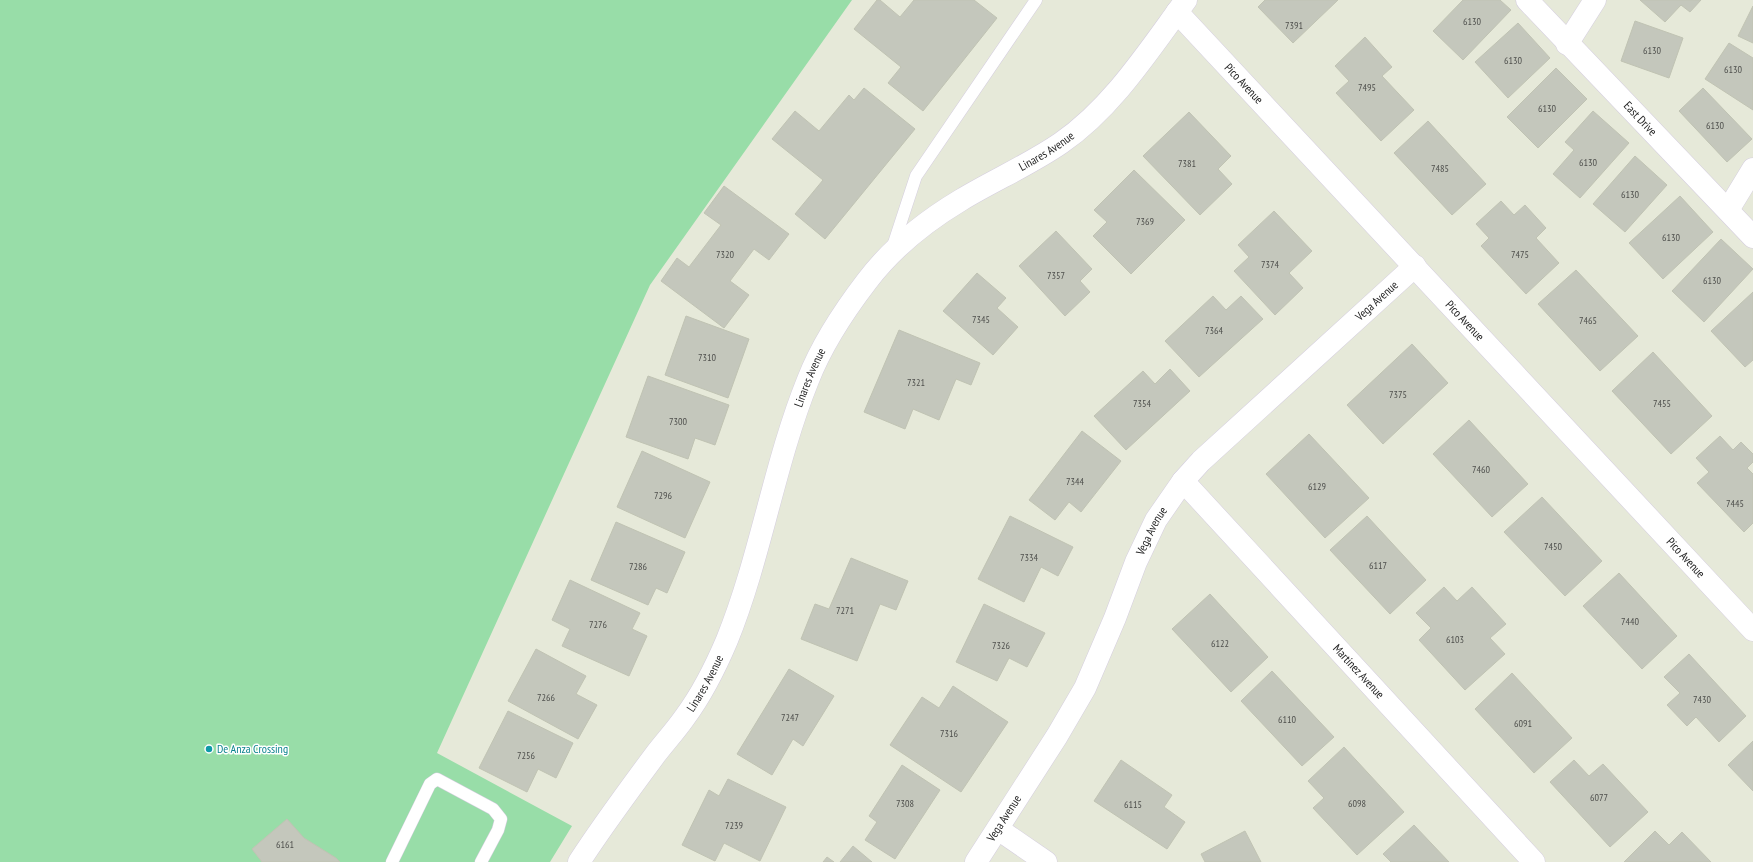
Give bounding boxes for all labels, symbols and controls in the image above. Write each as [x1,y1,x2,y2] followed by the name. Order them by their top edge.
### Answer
[1463,15,1482,28] house number: 6130
[1285,19,1303,32] house number: 7391
[1643,44,1662,57] house number: 6130
[1504,54,1523,67] house number: 6130
[1222,60,1267,107] street label: Pico Avenue
[1724,63,1743,76] house number: 6130
[1358,81,1376,94] house number: 7495
[1621,98,1660,139] street label: East Drive
[1538,102,1557,115] house number: 6130
[1706,119,1725,132] house number: 6130
[1016,128,1077,174] street label: Linares Avenue
[1579,156,1598,169] house number: 6130
[1178,157,1196,170] house number: 7381
[1431,162,1449,175] house number: 7485
[1621,188,1640,201] house number: 6130
[1136,215,1154,228] house number: 7369
[1662,231,1681,244] house number: 6130
[716,248,735,261] house number: 7320
[1511,248,1529,261] house number: 7475
[1261,258,1280,271] house number: 7374
[1047,269,1065,282] house number: 7357
[1703,274,1722,287] house number: 6130
[1351,277,1401,324] street label: Vega Avenue
[1443,297,1488,344] street label: Pico Avenue
[972,313,990,326] house number: 7345
[1579,314,1597,327] house number: 7465
[1205,324,1224,337] house number: 7364
[790,345,829,409] street label: Linares Avenue
[698,351,717,364] house number: 7310
[907,376,925,389] house number: 7321
[1389,388,1407,401] house number: 7375
[1133,397,1152,410] house number: 7354
[1653,397,1671,410] house number: 7455
[669,415,688,428] house number: 7300
[1472,463,1491,476] house number: 7460
[1066,475,1085,488] house number: 7344
[1308,480,1326,493] house number: 6129
[654,489,673,502] house number: 7296
[1726,497,1744,510] house number: 7445
[1132,504,1170,558] street label: Vega Avenue
[1663,534,1709,581] street label: Pico Avenue
[1544,540,1563,553] house number: 7450
[1020,551,1039,564] house number: 7334
[1369,559,1387,572] house number: 6117
[629,560,648,573] house number: 7286
[836,604,854,617] house number: 7271
[1621,615,1640,628] house number: 7440
[589,618,608,631] house number: 7276
[1446,633,1464,646] house number: 6103
[1211,637,1229,650] house number: 6122
[992,639,1011,652] house number: 7326
[1330,641,1388,702] street label: Martinez Avenue
[683,652,726,714] street label: Linares Avenue
[537,691,556,704] house number: 7266
[1693,693,1712,706] house number: 7430
[781,711,799,724] house number: 7247
[1278,713,1297,726] house number: 6110
[1514,717,1532,730] house number: 6091
[940,727,959,740] house number: 7316
[217,741,288,756] place label: De Anza Crossing
[204,744,214,754] marker: De Anza Crossing
[517,749,536,762] house number: 7256
[1590,791,1608,804] house number: 6077
[983,792,1024,845] street label: Vega Avenue
[896,797,914,810] house number: 7308
[1348,797,1366,810] house number: 6098
[1124,798,1142,811] house number: 6115
[725,819,743,832] house number: 7239
[276,838,294,851] house number: 6161

